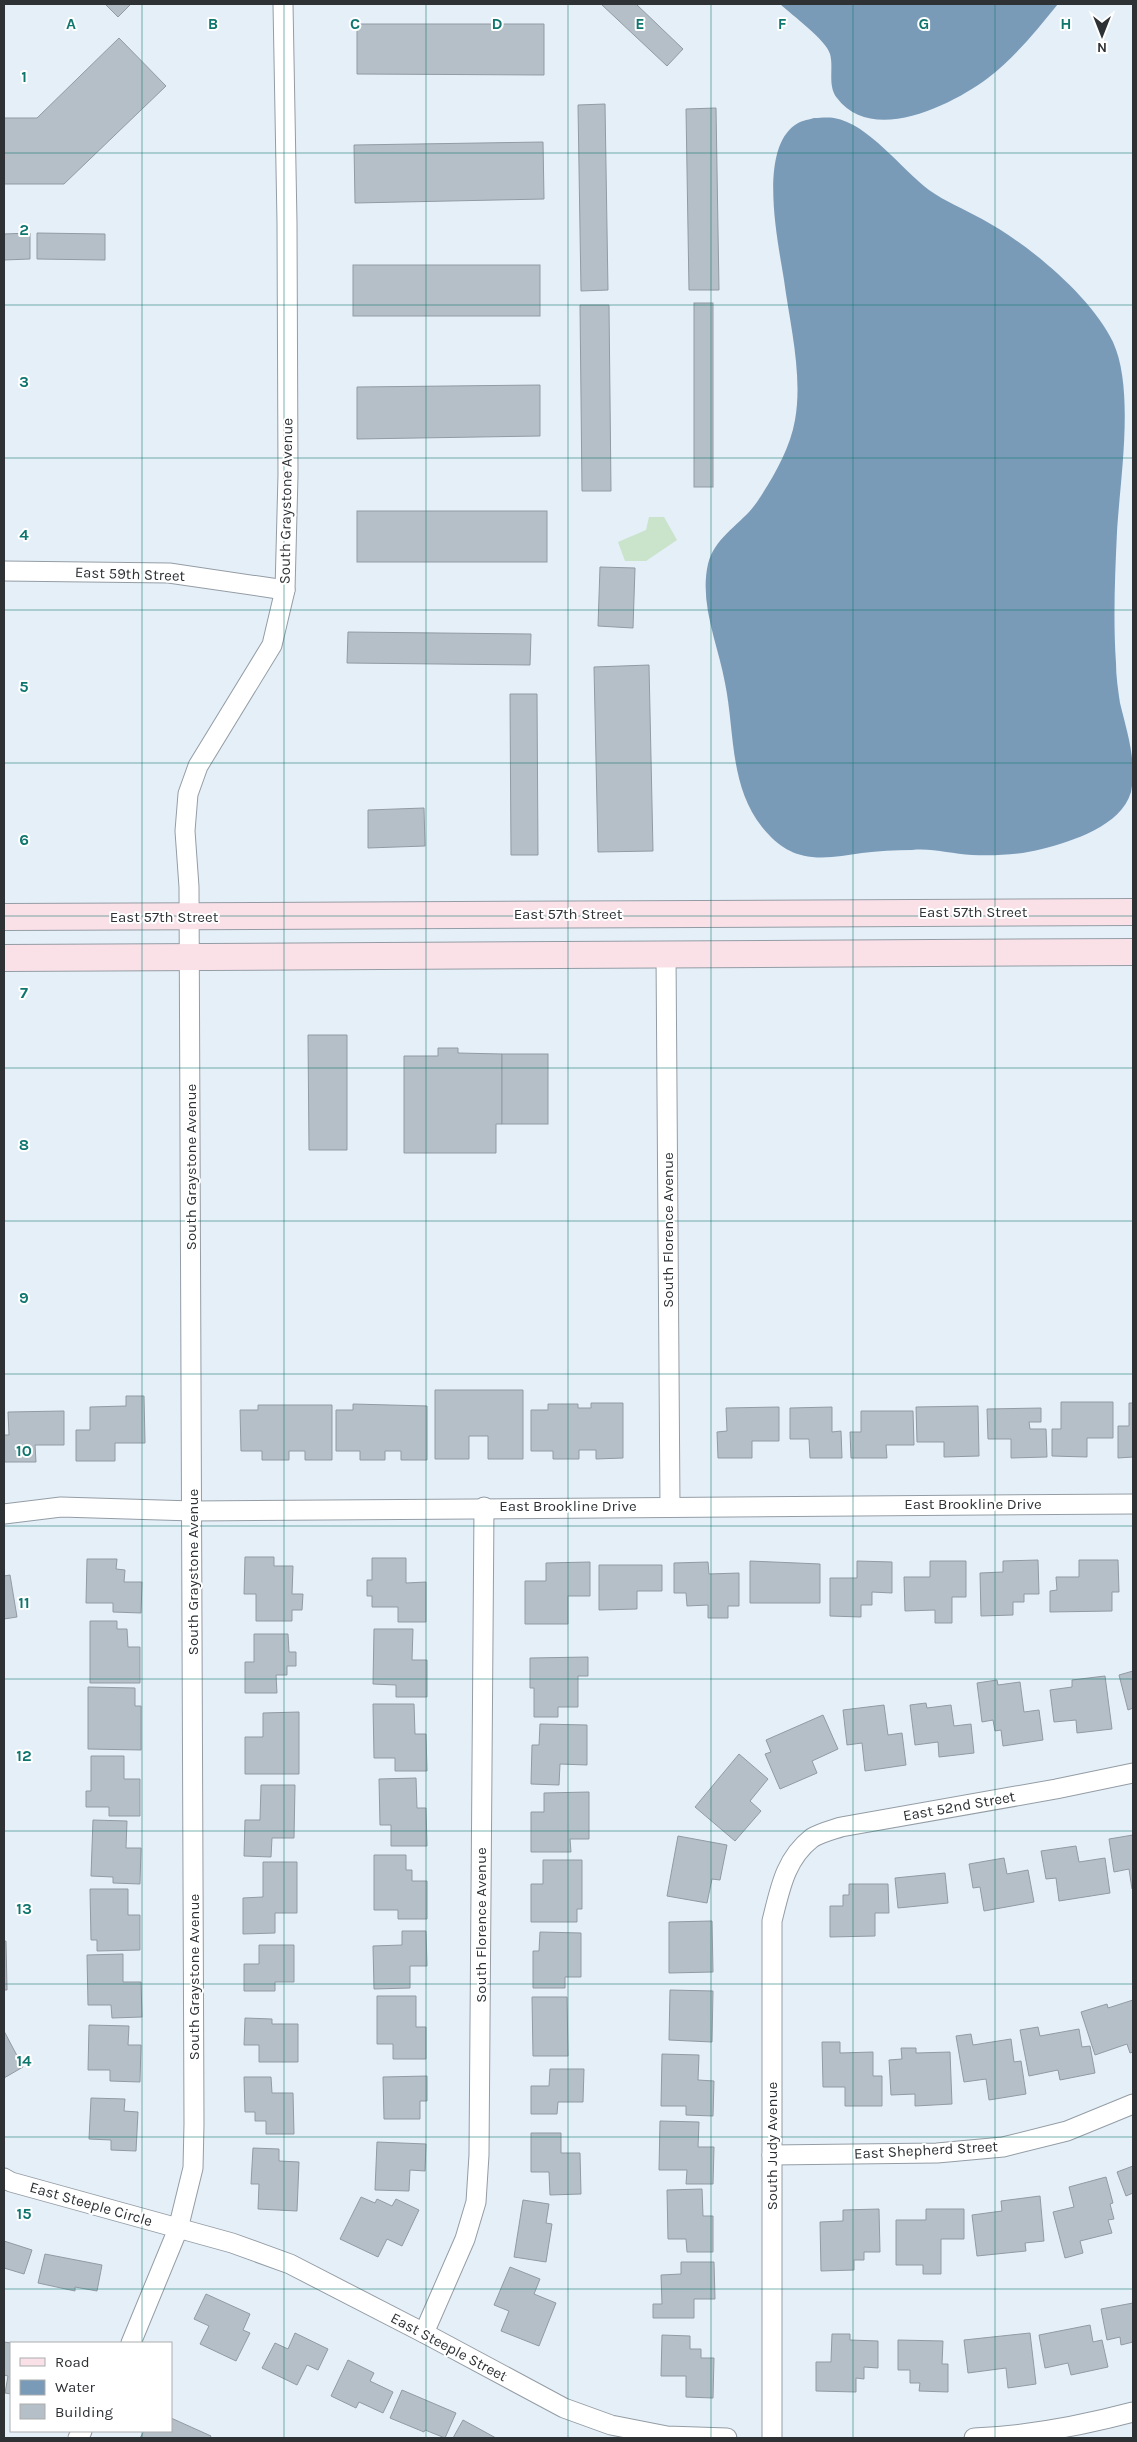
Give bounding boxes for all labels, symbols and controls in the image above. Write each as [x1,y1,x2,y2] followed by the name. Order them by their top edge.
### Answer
[1077,10,1127,60] north arrow
[66,14,76,33] text: A
[208,14,218,33] text: B
[350,14,360,33] text: C
[492,14,503,33] text: D
[635,14,645,33] text: E
[778,14,787,33] text: F
[919,14,929,33] text: G
[1060,14,1072,33] text: H
[1097,39,1107,56] text: N
[21,67,27,86] text: 1
[19,220,29,239] text: 2
[19,372,29,391] text: 3
[276,418,296,584] street label: South Graystone Avenue
[19,525,29,544] text: 4
[75,563,186,585] street label: East 59th Street
[19,677,29,696] text: 5
[19,830,29,849] text: 6
[919,903,1028,921] street label: East 57th Street
[514,905,623,923] street label: East 57th Street
[110,908,219,926] street label: East 57th Street
[20,983,28,1002] text: 7
[182,1084,200,1250] street label: South Graystone Avenue
[19,1135,29,1154] text: 8
[659,1152,677,1308] street label: South Florence Avenue
[19,1288,29,1307] text: 9
[16,1441,32,1460] text: 10
[184,1489,202,1655] street label: South Graystone Avenue
[904,1495,1042,1513] street label: East Brookline Drive
[499,1497,637,1515] street label: East Brookline Drive
[18,1593,30,1612] text: 11
[16,1746,32,1765] text: 12
[901,1787,1017,1825] street label: East 52nd Street
[472,1847,490,2003] street label: South Florence Avenue
[185,1894,203,2060] street label: South Graystone Avenue
[16,1899,32,1918] text: 13
[16,2051,32,2070] text: 14
[763,2082,781,2210] street label: South Judy Avenue
[854,2137,999,2163] street label: East Shepherd Street
[28,2178,154,2230] street label: East Steeple Circle
[16,2204,32,2223] text: 15
[388,2309,511,2385] street label: East Steeple Street
[10,2342,172,2432] legend
[55,2353,90,2371] text: Road
[55,2378,96,2396] text: Water
[55,2403,113,2421] text: Building

